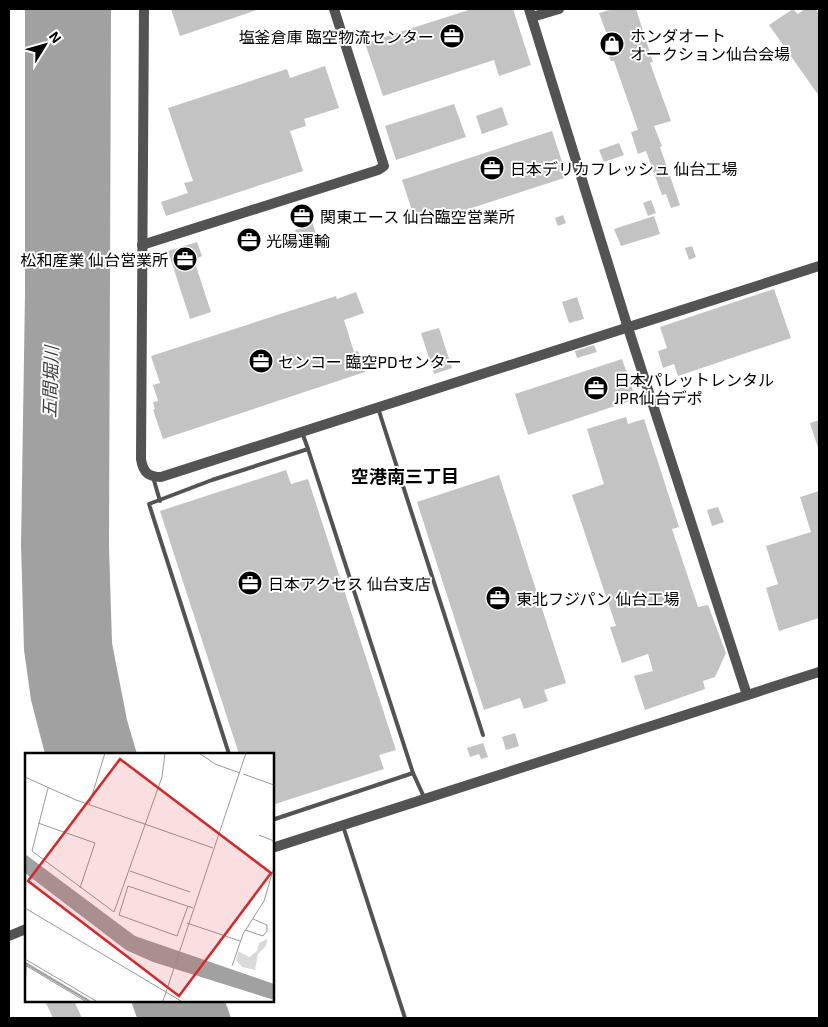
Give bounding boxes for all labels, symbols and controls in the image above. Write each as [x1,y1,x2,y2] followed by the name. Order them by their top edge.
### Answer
[20,20,70,70] north arrow
[439,23,465,49] office icon: 塩釜倉庫 臨空物流センター
[630,26,790,63] place label: ホンダオート オークション仙台会場
[238,27,434,46] place label: 塩釜倉庫 臨空物流センター
[46,28,66,46] text: N
[599,31,625,57] shop icon: ホンダオート オークション仙台会場
[479,155,505,181] office icon: 日本デリカフレッシュ 仙台工場
[510,159,738,178] place label: 日本デリカフレッシュ 仙台工場
[289,203,315,229] office icon: 関東エース 仙台臨空営業所
[320,207,515,226] place label: 関東エース 仙台臨空営業所
[236,227,262,253] office icon: 光陽運輸
[266,231,330,250] place label: 光陽運輸
[172,246,198,272] office icon: 松和産業 仙台営業所
[20,250,168,269] place label: 松和産業 仙台営業所
[38,344,62,418] water label: 五間堀川
[248,348,274,374] office icon: センコー 臨空PDセンター
[278,352,462,371] place label: センコー 臨空PDセンター
[614,370,774,407] place label: 日本パレットレンタル JPR仙台デポ
[583,375,609,401] office icon: 日本パレットレンタル JPR仙台デポ
[351,465,459,487] district label: 空港南三丁目
[237,570,263,596] office icon: 日本アクセス 仙台支店
[268,574,431,593] place label: 日本アクセス 仙台支店
[485,585,511,611] office icon: 東北フジパン 仙台工場
[516,589,679,608] place label: 東北フジパン 仙台工場
[25,753,274,1002] inset map

